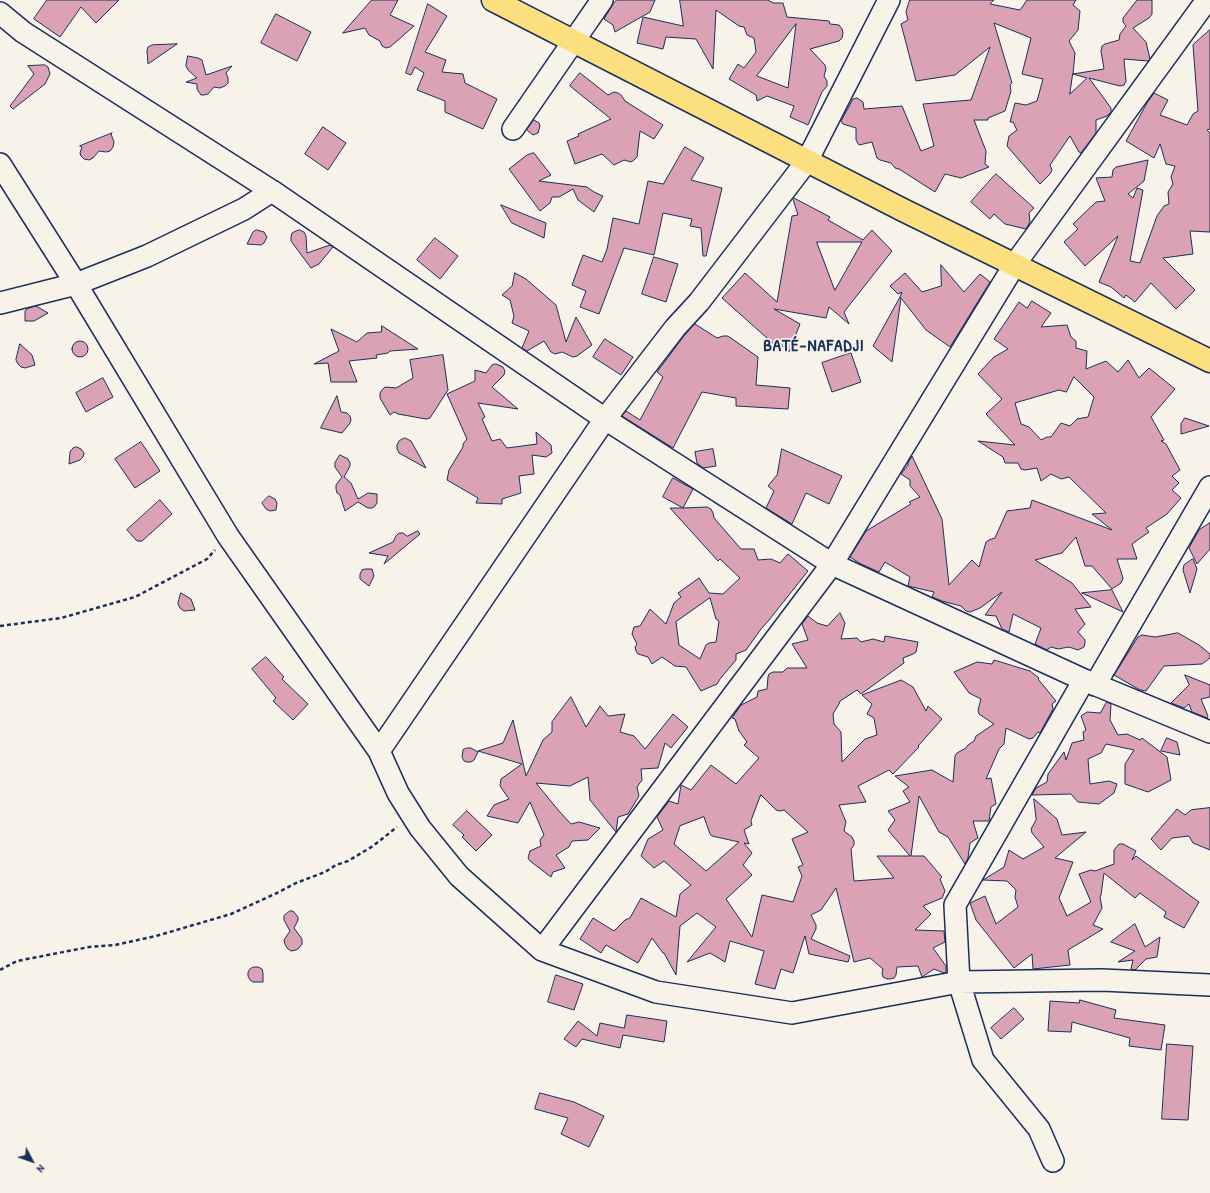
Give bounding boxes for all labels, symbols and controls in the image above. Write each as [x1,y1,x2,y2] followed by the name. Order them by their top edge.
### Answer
[763,336,865,356] district label: BATÉ-NAFADJI
[12,1141,52,1181] north arrow
[34,1162,48,1176] text: N

